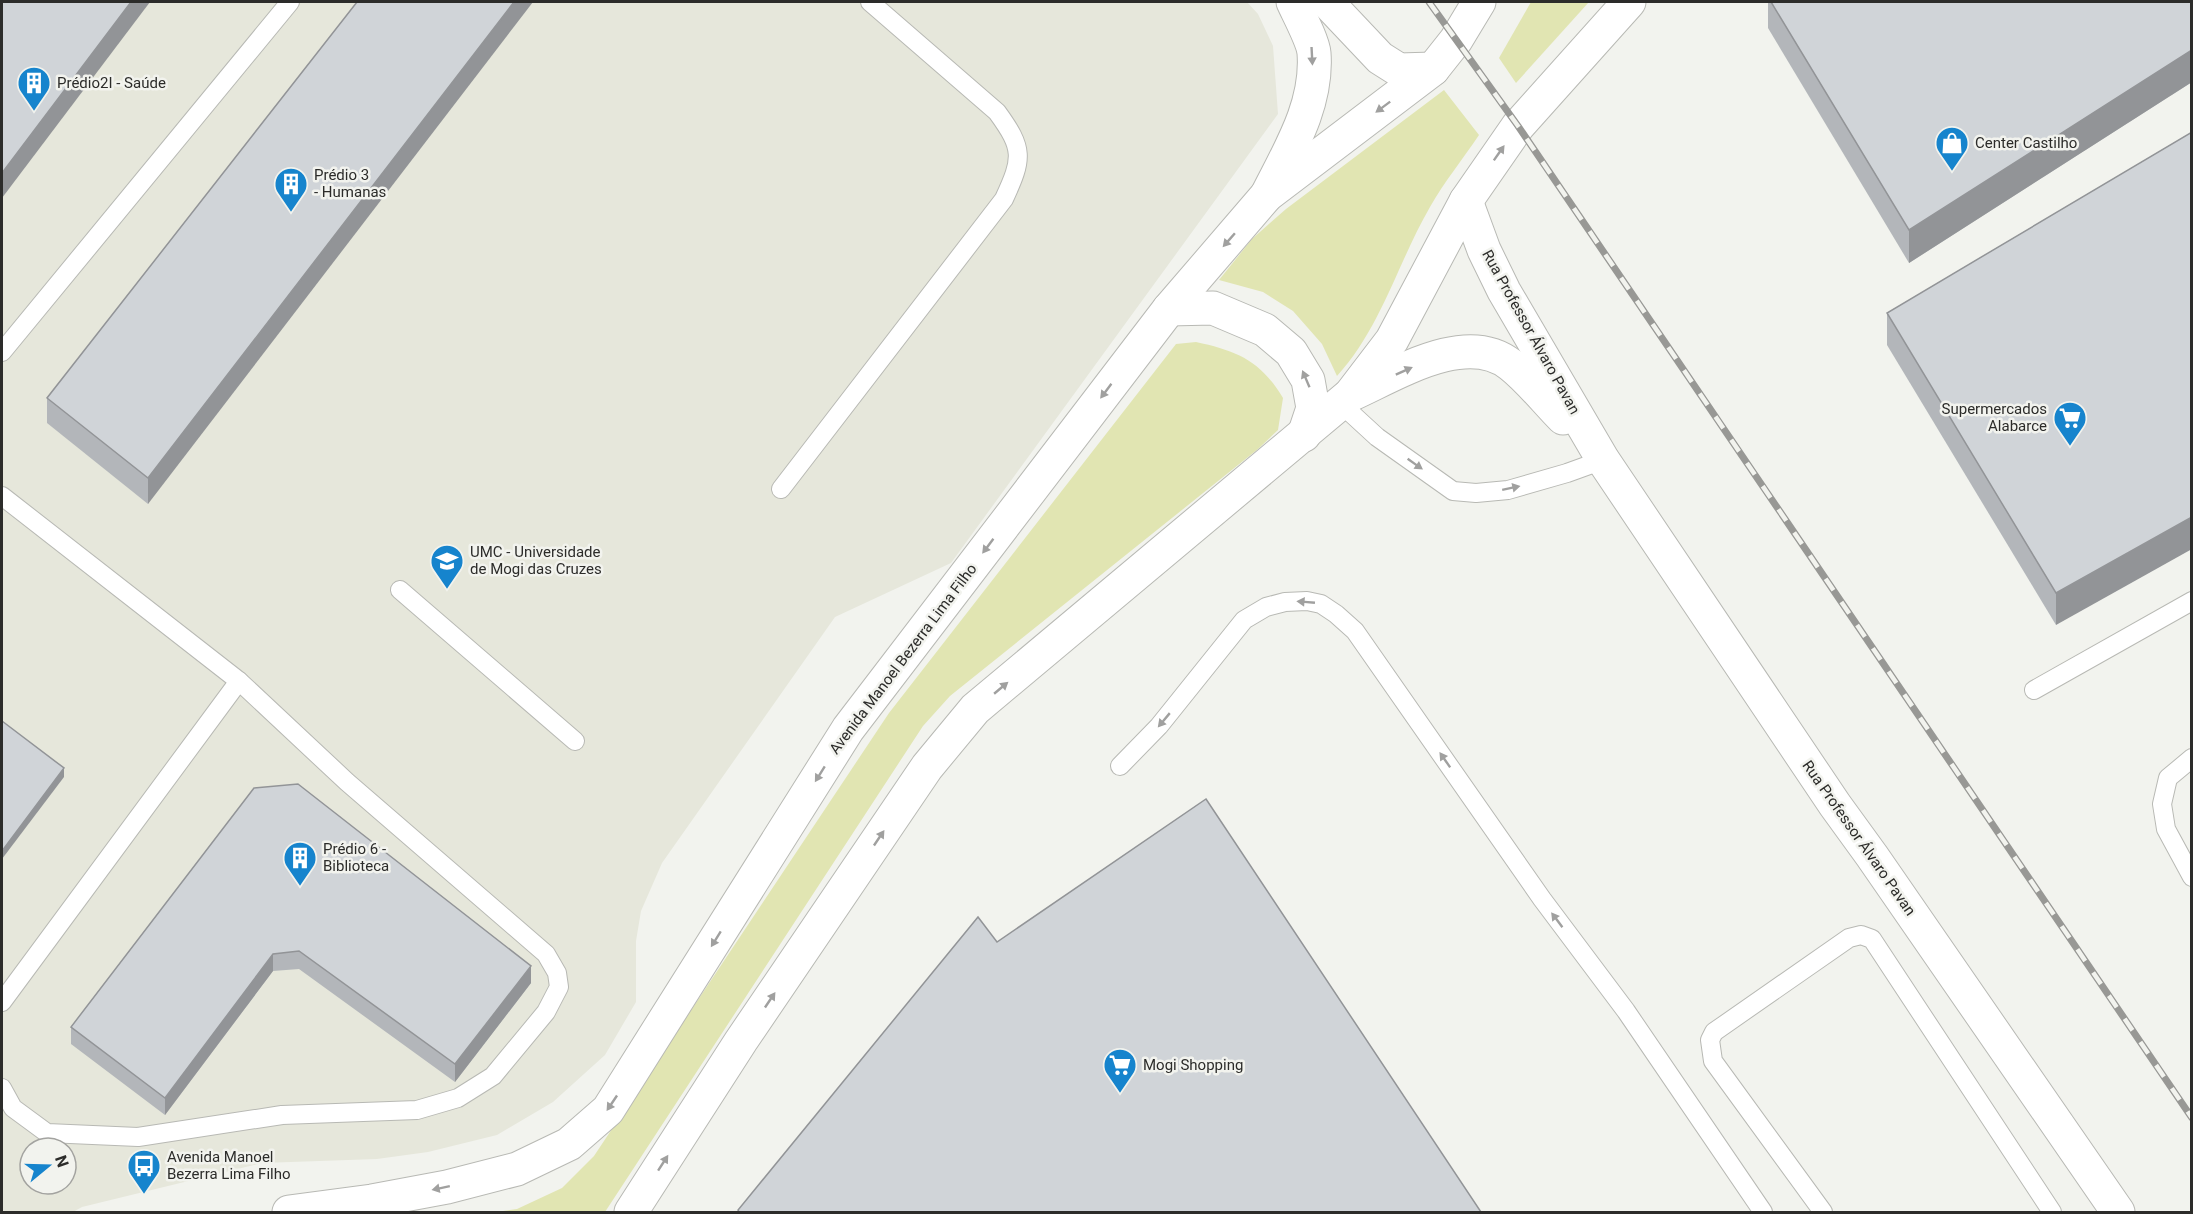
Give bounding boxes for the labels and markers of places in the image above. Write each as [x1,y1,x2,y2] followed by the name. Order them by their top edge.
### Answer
[16,65,52,112] building icon: Prédio2I - Saúde
[57,74,166,92] place label: Prédio2I - Saúde
[1934,125,1970,172] shop icon: Center Castilho
[1975,134,2077,152] place label: Center Castilho
[273,166,309,213] building icon: Prédio 3 - Humanas
[314,166,386,201] place label: Prédio 3 - Humanas
[1942,400,2047,435] place label: Supermercados Alabarce
[2052,400,2088,447] supermarket icon: Supermercados Alabarce
[429,543,465,590] school or university icon: UMC - Universidade de Mogi das Cruzes
[470,543,602,578] place label: UMC - Universidade de Mogi das Cruzes
[282,840,318,887] building icon: Prédio 6 - Biblioteca
[323,840,389,875] place label: Prédio 6 - Biblioteca
[1102,1047,1138,1094] supermarket icon: Mogi Shopping
[1143,1056,1243,1074] place label: Mogi Shopping
[126,1148,162,1195] bus stop icon: Avenida Manoel Bezerra Lima Filho
[167,1148,291,1183] place label: Avenida Manoel Bezerra Lima Filho

